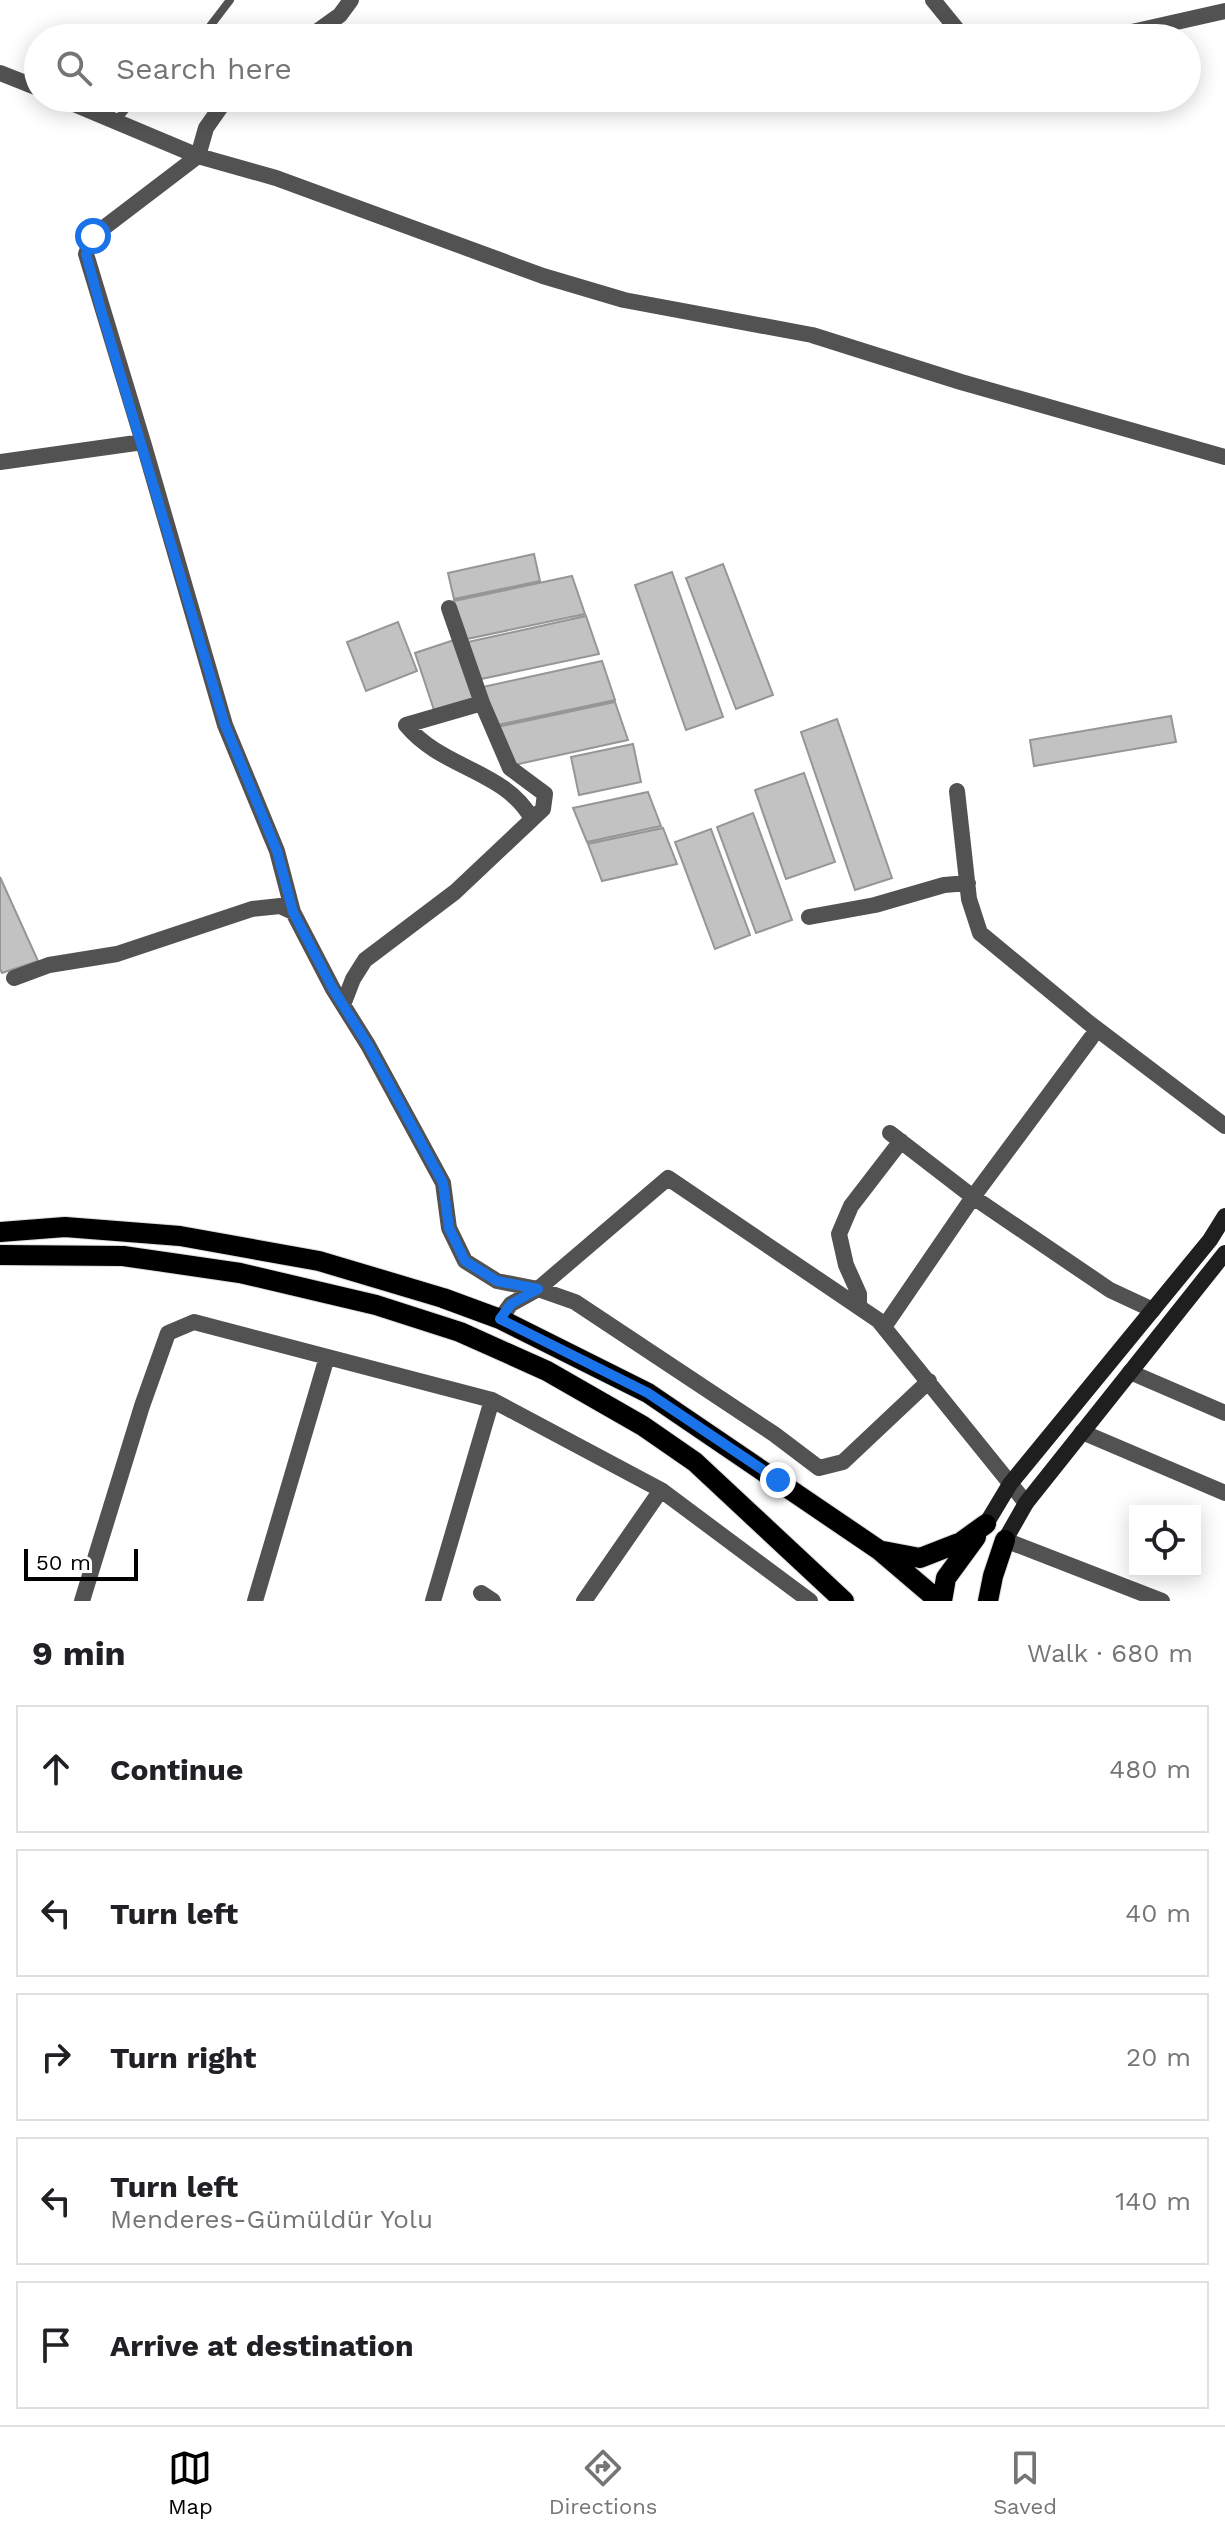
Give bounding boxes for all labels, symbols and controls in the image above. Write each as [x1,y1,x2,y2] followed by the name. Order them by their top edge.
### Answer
[24,24,1201,112] search box
[52,46,96,90] icon: search
[116,51,292,86] text: Search here
[75,218,111,254] route start
[760,1462,796,1498] route end
[1129,1505,1201,1577] map controls
[1129,1505,1201,1577] button: locate
[24,1545,138,1581] scale bar
[36,1550,91,1575] text: 50 m
[32,1633,126,1673] text: 9 min
[1027,1638,1193,1668] text: Walk · 680 m
[34,1747,78,1791] icon: ahead
[110,1752,243,1787] text: Continue
[1109,1754,1191,1784] text: 480 m
[34,1891,78,1935] icon: left
[110,1896,238,1931] text: Turn left
[1125,1898,1191,1928] text: 40 m
[34,2035,78,2079] icon: right
[110,2040,256,2075] text: Turn right
[1126,2042,1191,2072] text: 20 m
[110,2169,238,2204] text: Turn left
[34,2179,78,2223] icon: left
[1115,2186,1191,2216] text: 140 m
[110,2204,433,2234] text: Menderes-Gümüldür Yolu
[34,2323,78,2367] icon: arrive
[110,2328,414,2363] text: Arrive at destination
[168,2446,213,2519] tab: Map
[549,2446,657,2519] tab: Directions
[993,2446,1057,2519] tab: Saved

